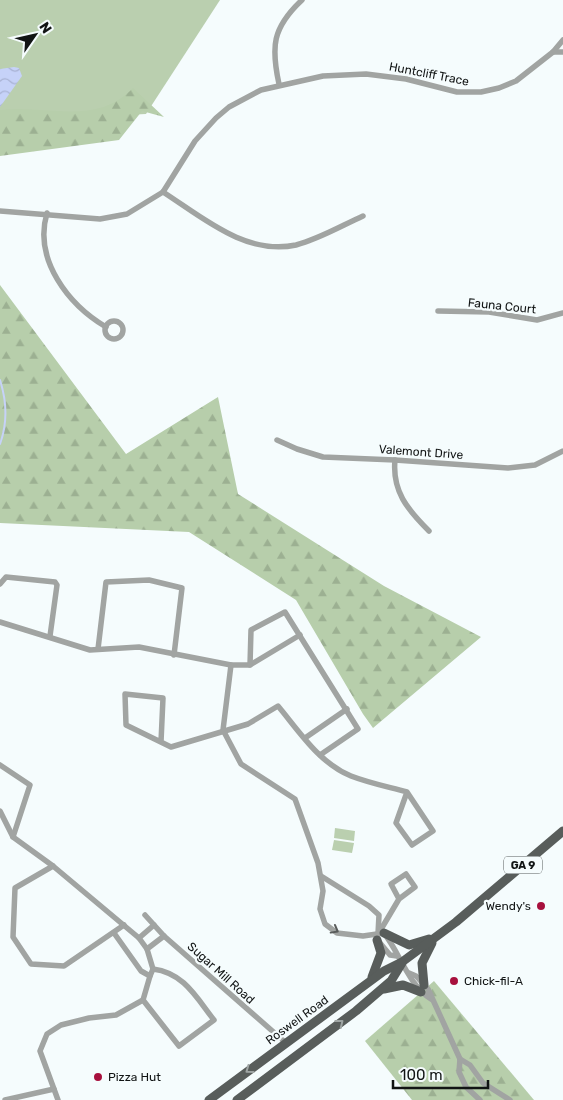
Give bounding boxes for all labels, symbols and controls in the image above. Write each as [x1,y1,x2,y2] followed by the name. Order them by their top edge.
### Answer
[10,10,60,60] north arrow
[35,19,55,37] text: N
[388,59,470,89] street label: Huntcliff Trace
[467,295,537,317] street label: Fauna Court
[378,442,464,462] street label: Valemont Drive
[504,856,542,874] road number: GA 9
[485,899,531,913] place label: Wendy's
[535,900,547,912] marker: Wendy's
[330,924,339,934] one-way arrow
[185,939,257,1007] street label: Sugar Mill Road
[464,974,523,988] place label: Chick-fil-A
[448,975,460,987] marker: Chick-fil-A
[263,993,331,1047] street label: Roswell Road
[334,1021,343,1029] one-way arrow
[393,1058,488,1090] scale bar
[245,1064,255,1073] one-way arrow
[400,1066,442,1084] text: 100 m
[108,1070,161,1084] place label: Pizza Hut
[92,1071,104,1083] marker: Pizza Hut

